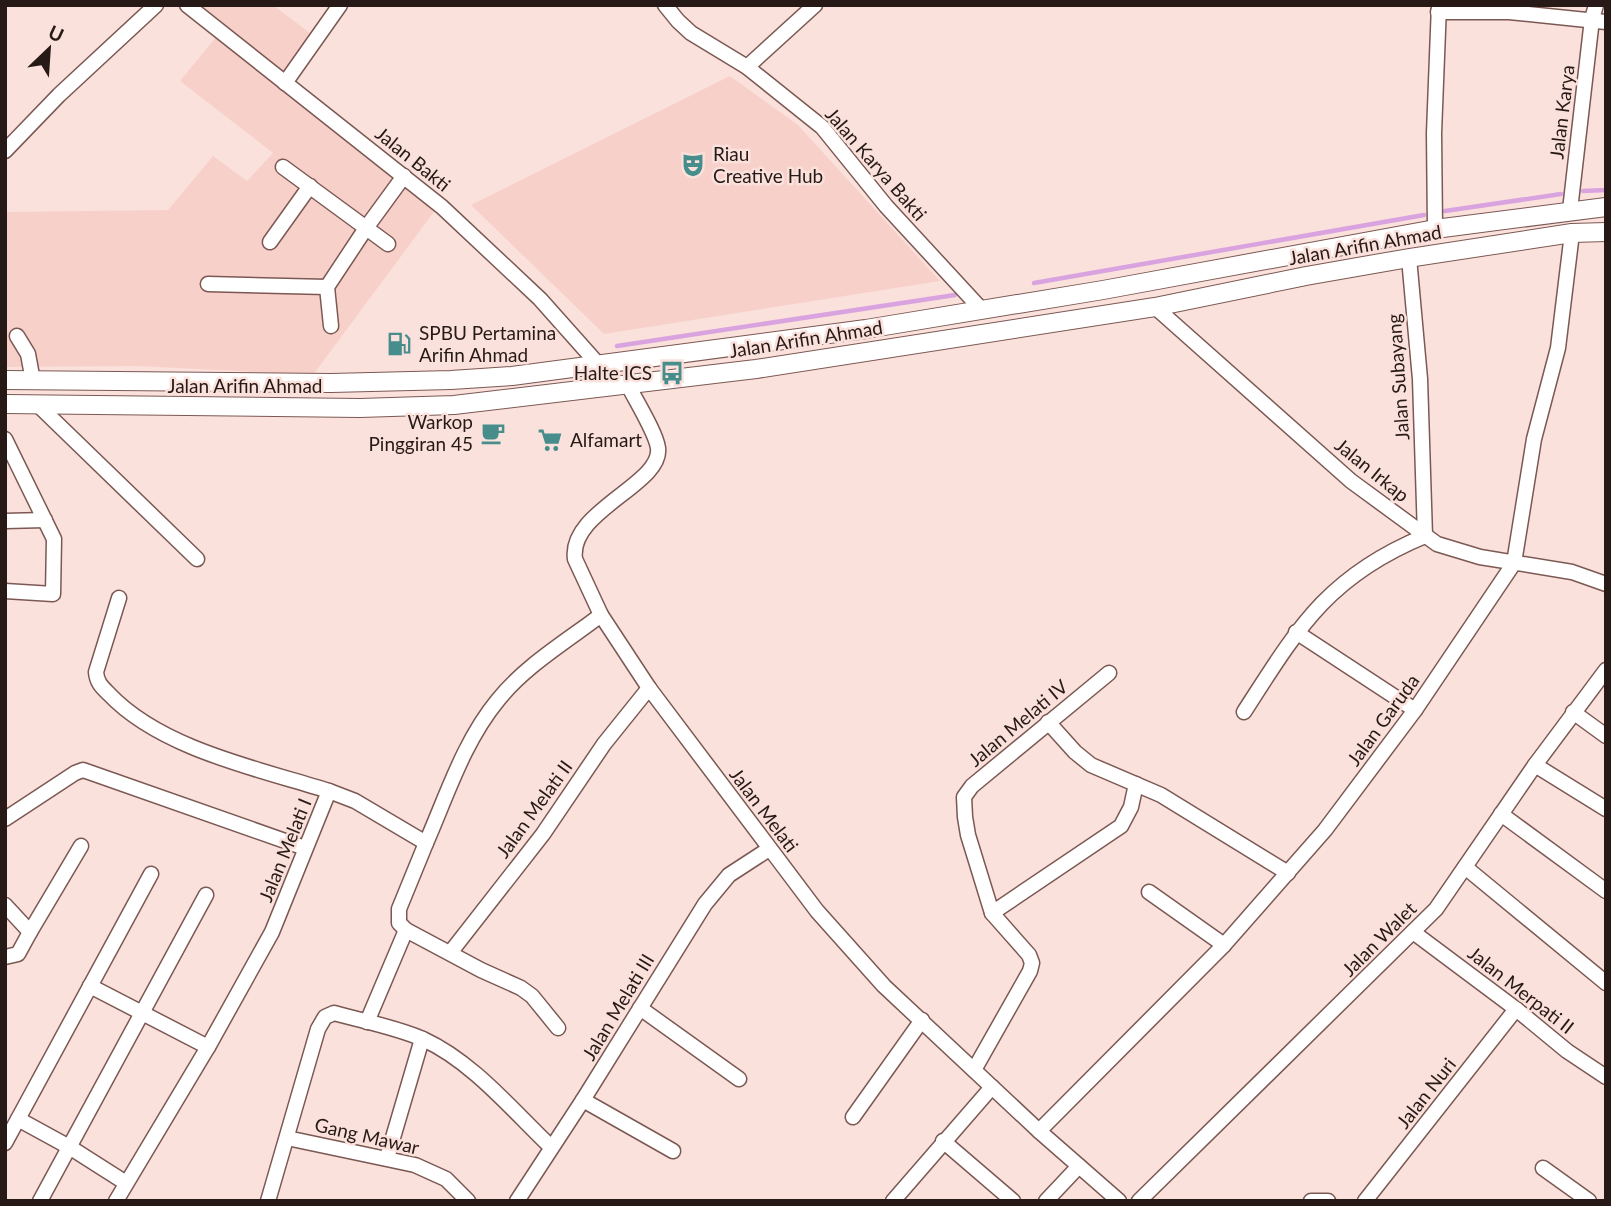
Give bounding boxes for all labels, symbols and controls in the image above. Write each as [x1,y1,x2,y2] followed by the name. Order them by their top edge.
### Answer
[14,14,84,84] north arrow
[45,20,68,47] text: U
[1544,64,1579,160] street label: Jalan Karya
[821,102,932,225] street label: Jalan Karya Bakti
[371,122,455,196] street label: Jalan Bakti
[713,142,823,187] place label: Riau Creative Hub
[679,151,707,179] theatre icon: Riau Creative Hub
[1287,220,1443,269] street label: Jalan Arifin Ahmad
[1382,313,1413,441] street label: Jalan Subayang
[728,315,884,362] street label: Jalan Arifin Ahmad
[419,321,556,366] place label: SPBU Pertamina Arifin Ahmad
[385,330,413,358] fuel station icon: SPBU Pertamina Arifin Ahmad
[658,359,686,387] bus stop icon: Halte ICS
[574,361,652,384] place label: Halte ICS
[168,374,323,397] street label: Jalan Arifin Ahmad
[368,410,473,455] place label: Warkop Pinggiran 45
[479,419,507,447] cafe icon: Warkop Pinggiran 45
[536,426,564,454] supermarket icon: Alfamart
[570,428,642,451] place label: Alfamart
[1331,433,1414,506] street label: Jalan Irkap
[1342,670,1423,770] street label: Jalan Garuda
[963,674,1072,771] street label: Jalan Melati IV
[491,755,577,862] street label: Jalan Melati II
[725,763,803,856] street label: Jalan Melati
[253,795,316,905] street label: Jalan Melati I
[1337,897,1421,981] street label: Jalan Walet
[1464,941,1579,1038] street label: Jalan Merpati II
[577,949,658,1064] street label: Jalan Melati III
[1391,1053,1460,1132] street label: Jalan Nuri
[313,1112,422,1159] street label: Gang Mawar

